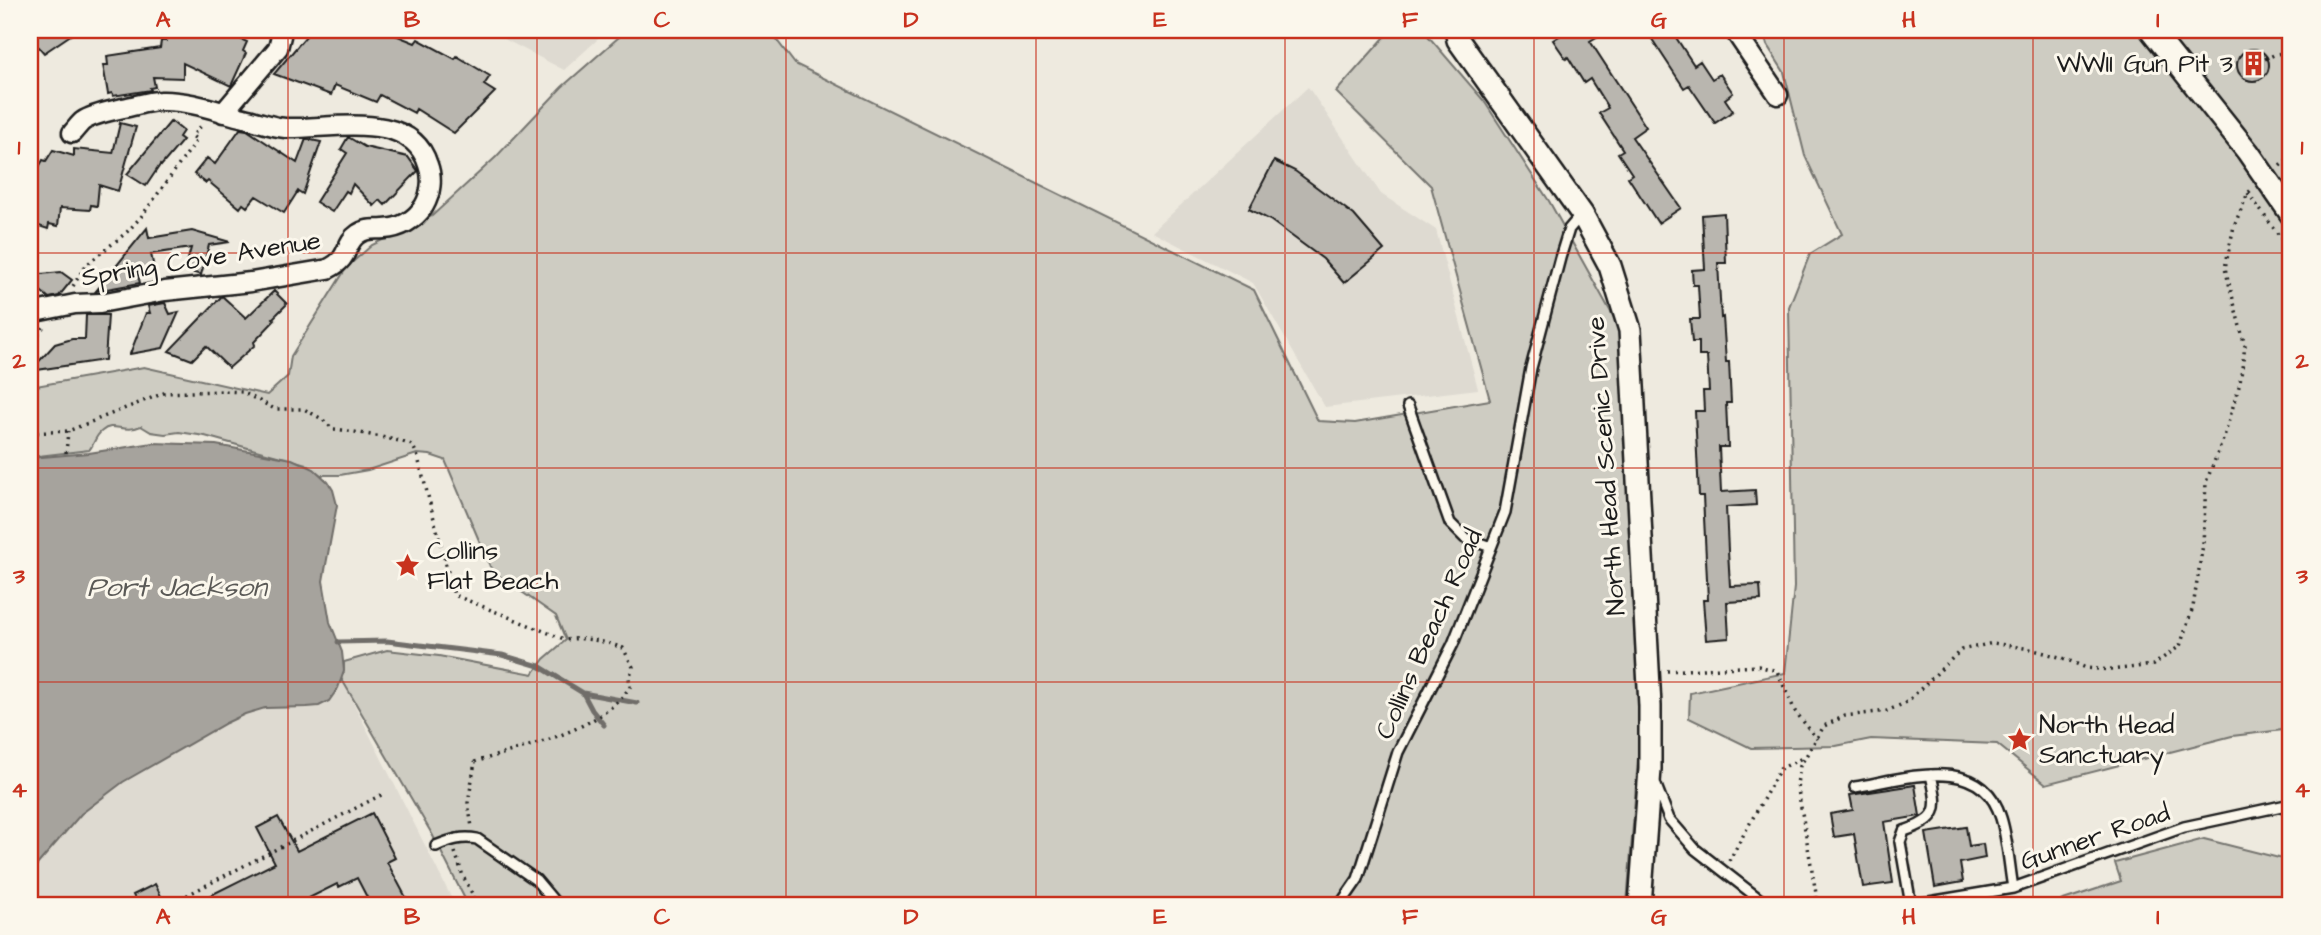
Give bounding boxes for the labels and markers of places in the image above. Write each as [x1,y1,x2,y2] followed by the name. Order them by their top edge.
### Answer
[2057,46,2233,82] place label: WWII Gun Pit 3
[2239,50,2267,78] building icon: WWII Gun Pit 3
[427,533,558,599] place label: Collins Flat Beach
[393,552,421,580] place icon: Collins Flat Beach
[2039,707,2174,775] place label: North Head Sanctuary
[2005,726,2033,754] place icon: North Head Sanctuary

